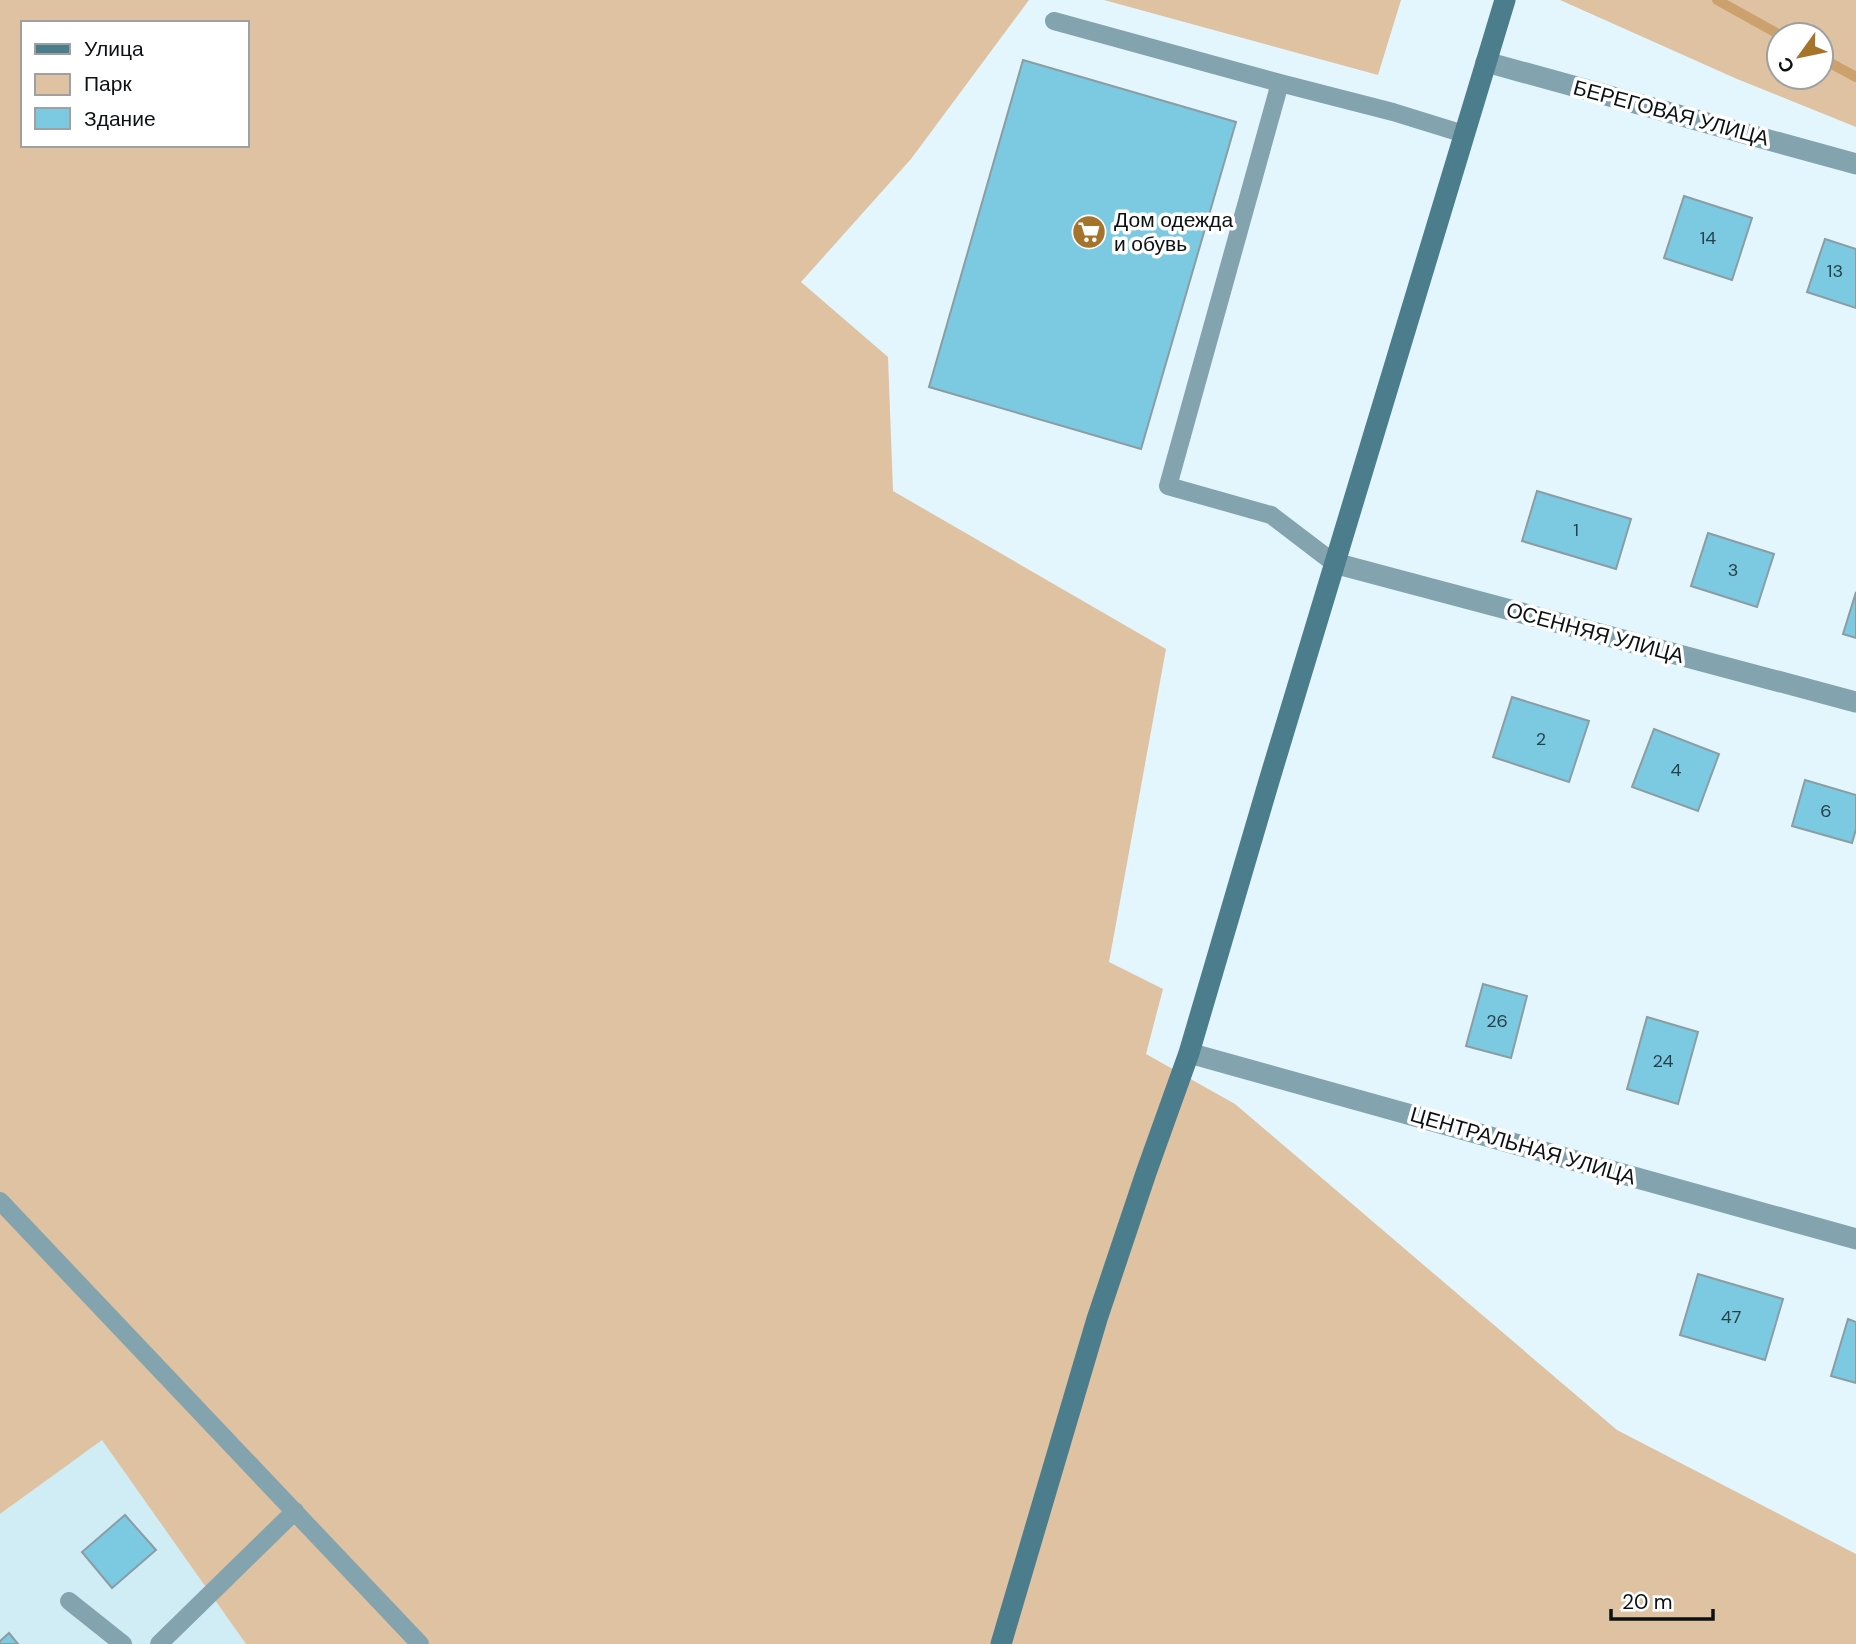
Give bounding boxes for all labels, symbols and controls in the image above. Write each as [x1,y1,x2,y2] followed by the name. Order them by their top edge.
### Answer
[21,21,248,147] legend
[1765,21,1835,91] north arrow
[84,35,144,63] text: Улица
[1772,52,1800,78] text: С
[84,70,132,98] text: Парк
[1570,73,1772,153] street label: БЕРЕГОВАЯ УЛИЦА
[84,105,156,133] text: Здание
[1114,206,1233,258] place label: Дом одежда и обувь
[1070,213,1108,251] supermarket icon: Дом одежда и обувь
[1700,226,1716,250] house number: 14
[1827,259,1843,283] house number: 13
[1573,518,1579,542] house number: 1
[1728,558,1738,582] house number: 3
[1503,596,1687,670] street label: ОСЕННЯЯ УЛИЦА
[1536,727,1546,751] house number: 2
[1671,758,1682,782] house number: 4
[1820,799,1832,823] house number: 6
[1486,1009,1508,1033] house number: 26
[1653,1049,1674,1073] house number: 24
[1407,1100,1639,1192] street label: ЦЕНТРАЛЬНАЯ УЛИЦА
[1721,1305,1741,1329] house number: 47
[1611,1578,1713,1622] scale bar
[1622,1588,1673,1616] text: 20 m

